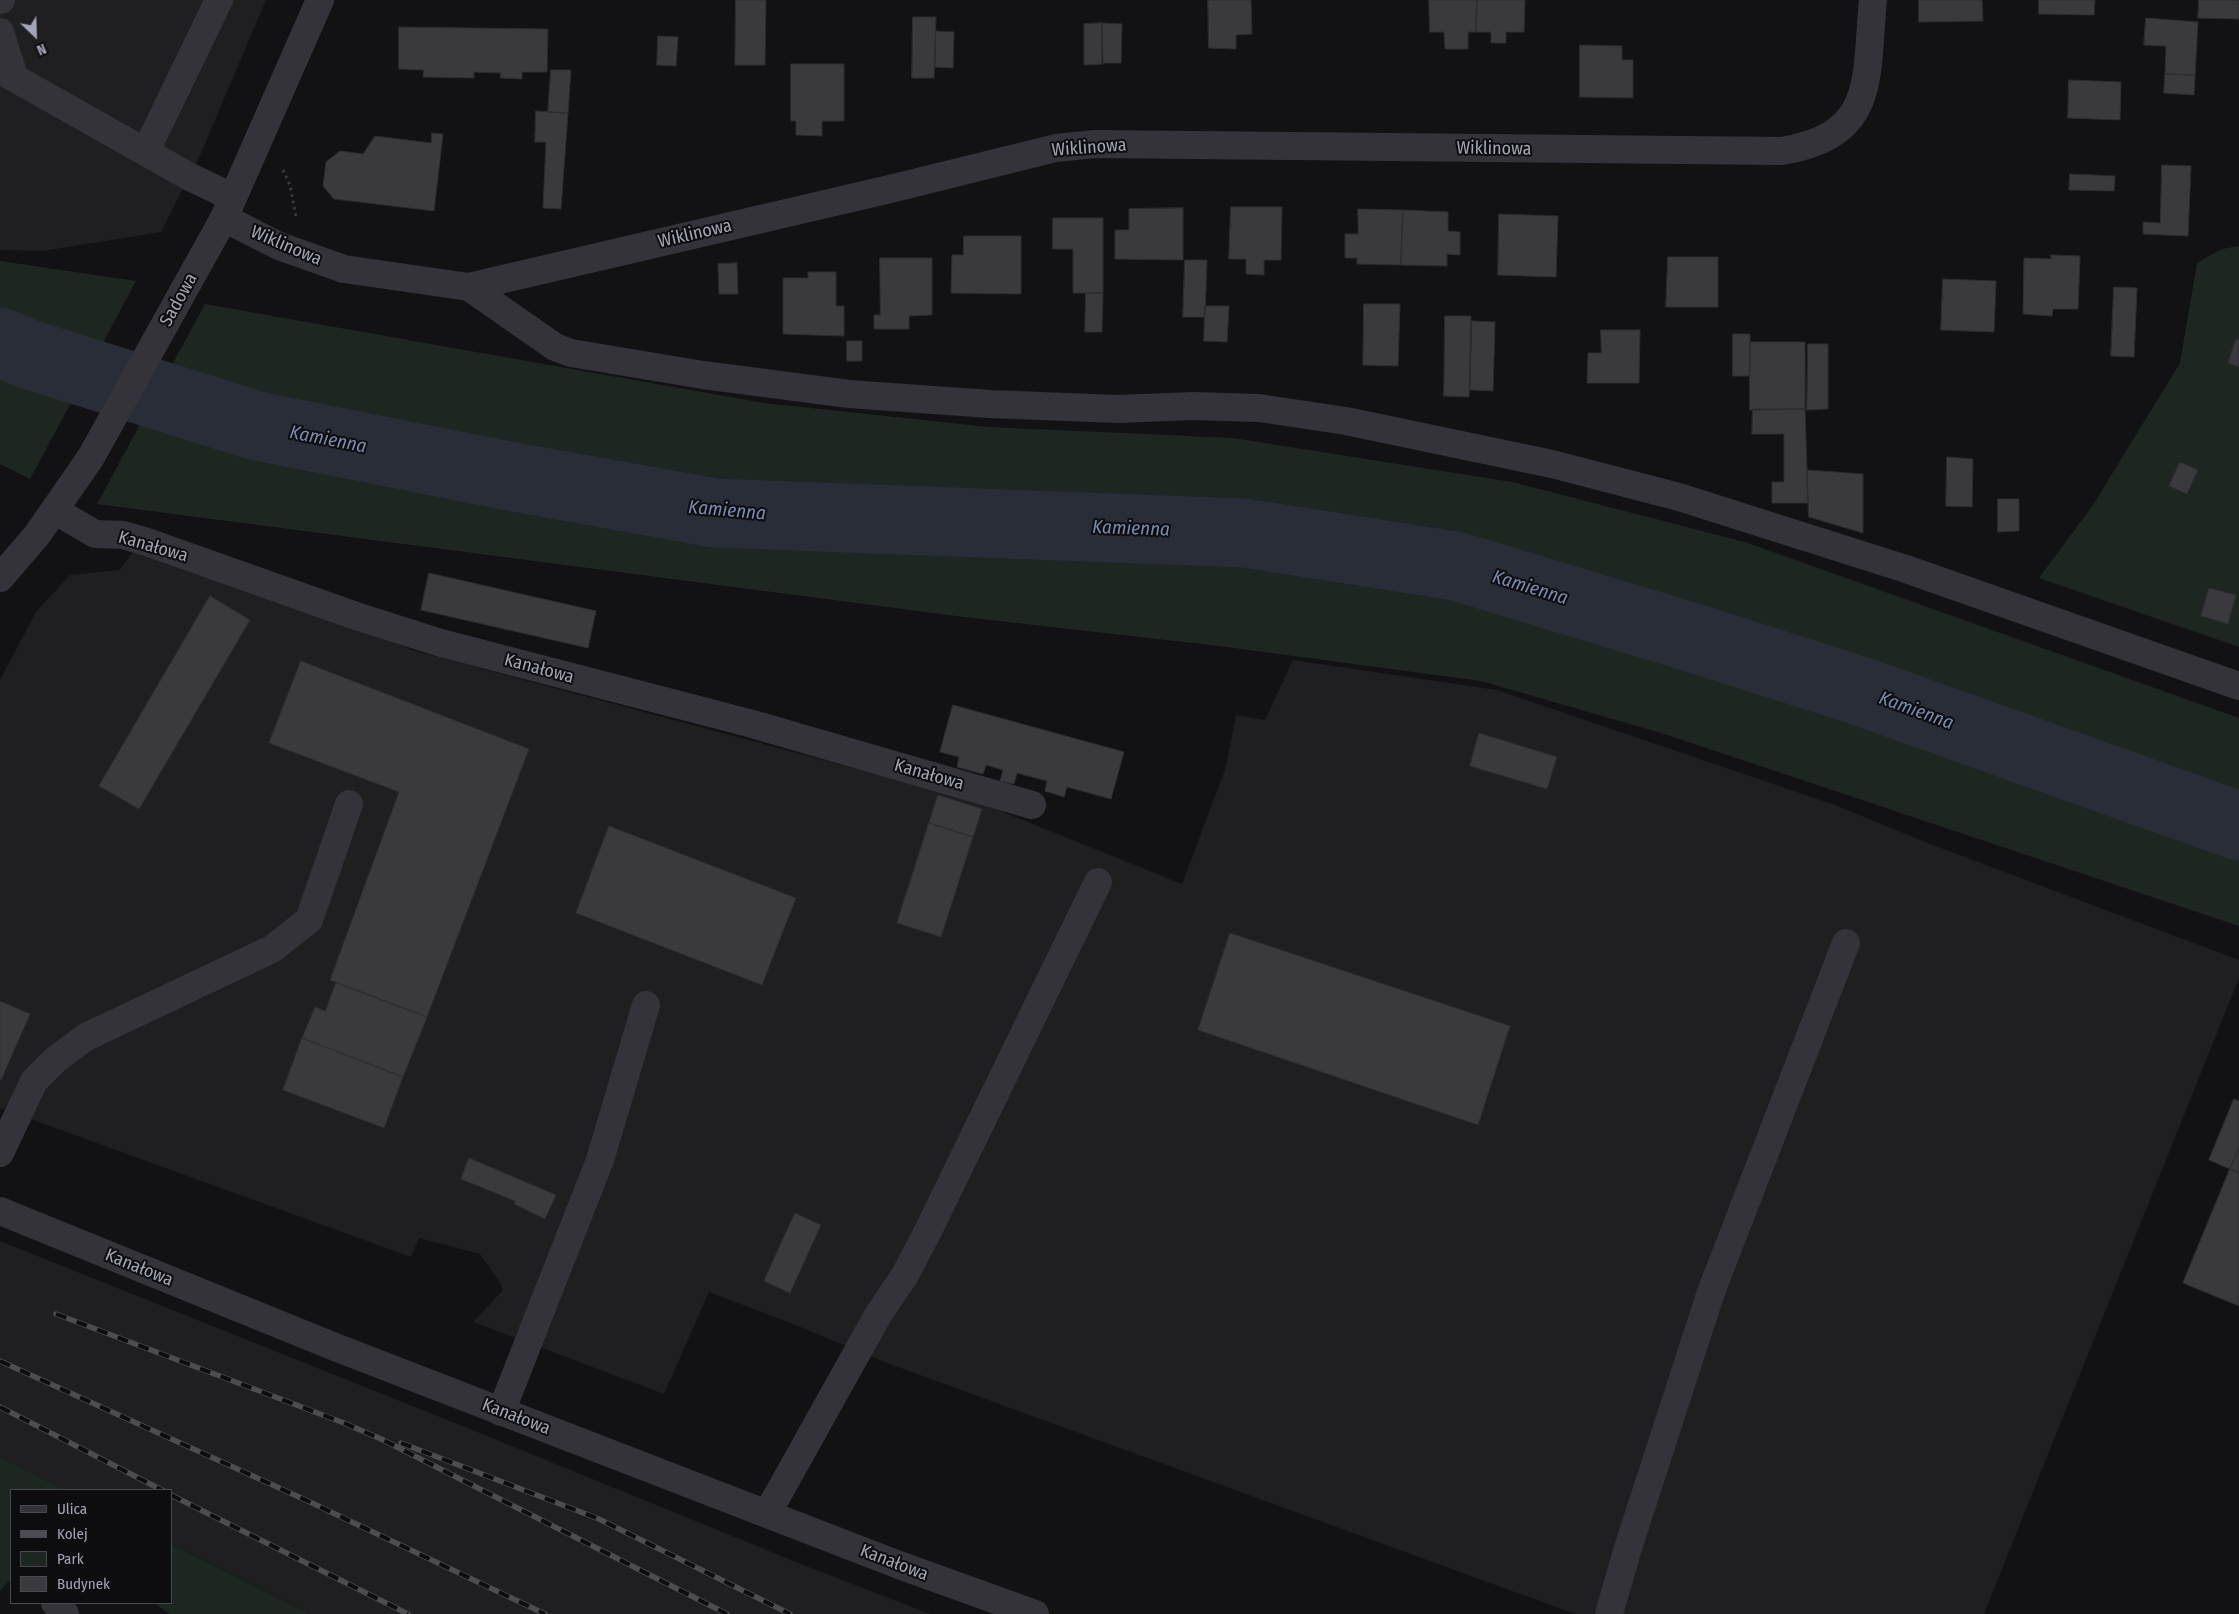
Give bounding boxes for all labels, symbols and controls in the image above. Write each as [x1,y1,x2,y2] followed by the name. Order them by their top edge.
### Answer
[10,10,60,60] north arrow
[34,40,49,59] text: N
[1051,135,1127,161] street label: Wiklinowa
[1456,138,1532,160] street label: Wiklinowa
[656,215,734,253] street label: Wiklinowa
[247,221,325,271] street label: Wiklinowa
[156,270,202,330] street label: Sadowa
[288,421,368,459] water label: Kamienna
[687,496,767,526] water label: Kamienna
[1092,516,1170,542] water label: Kamienna
[116,527,190,567] street label: Kanałowa
[1490,566,1570,610] water label: Kamienna
[502,649,576,689] street label: Kanałowa
[1876,687,1956,735] water label: Kamienna
[892,755,966,795] street label: Kanałowa
[102,1245,176,1291] street label: Kanałowa
[479,1394,553,1440] street label: Kanałowa
[10,1489,172,1604] legend
[57,1500,87,1518] text: Ulica
[57,1525,88,1543] text: Kolej
[857,1540,931,1586] street label: Kanałowa
[57,1550,84,1568] text: Park
[57,1575,110,1593] text: Budynek

